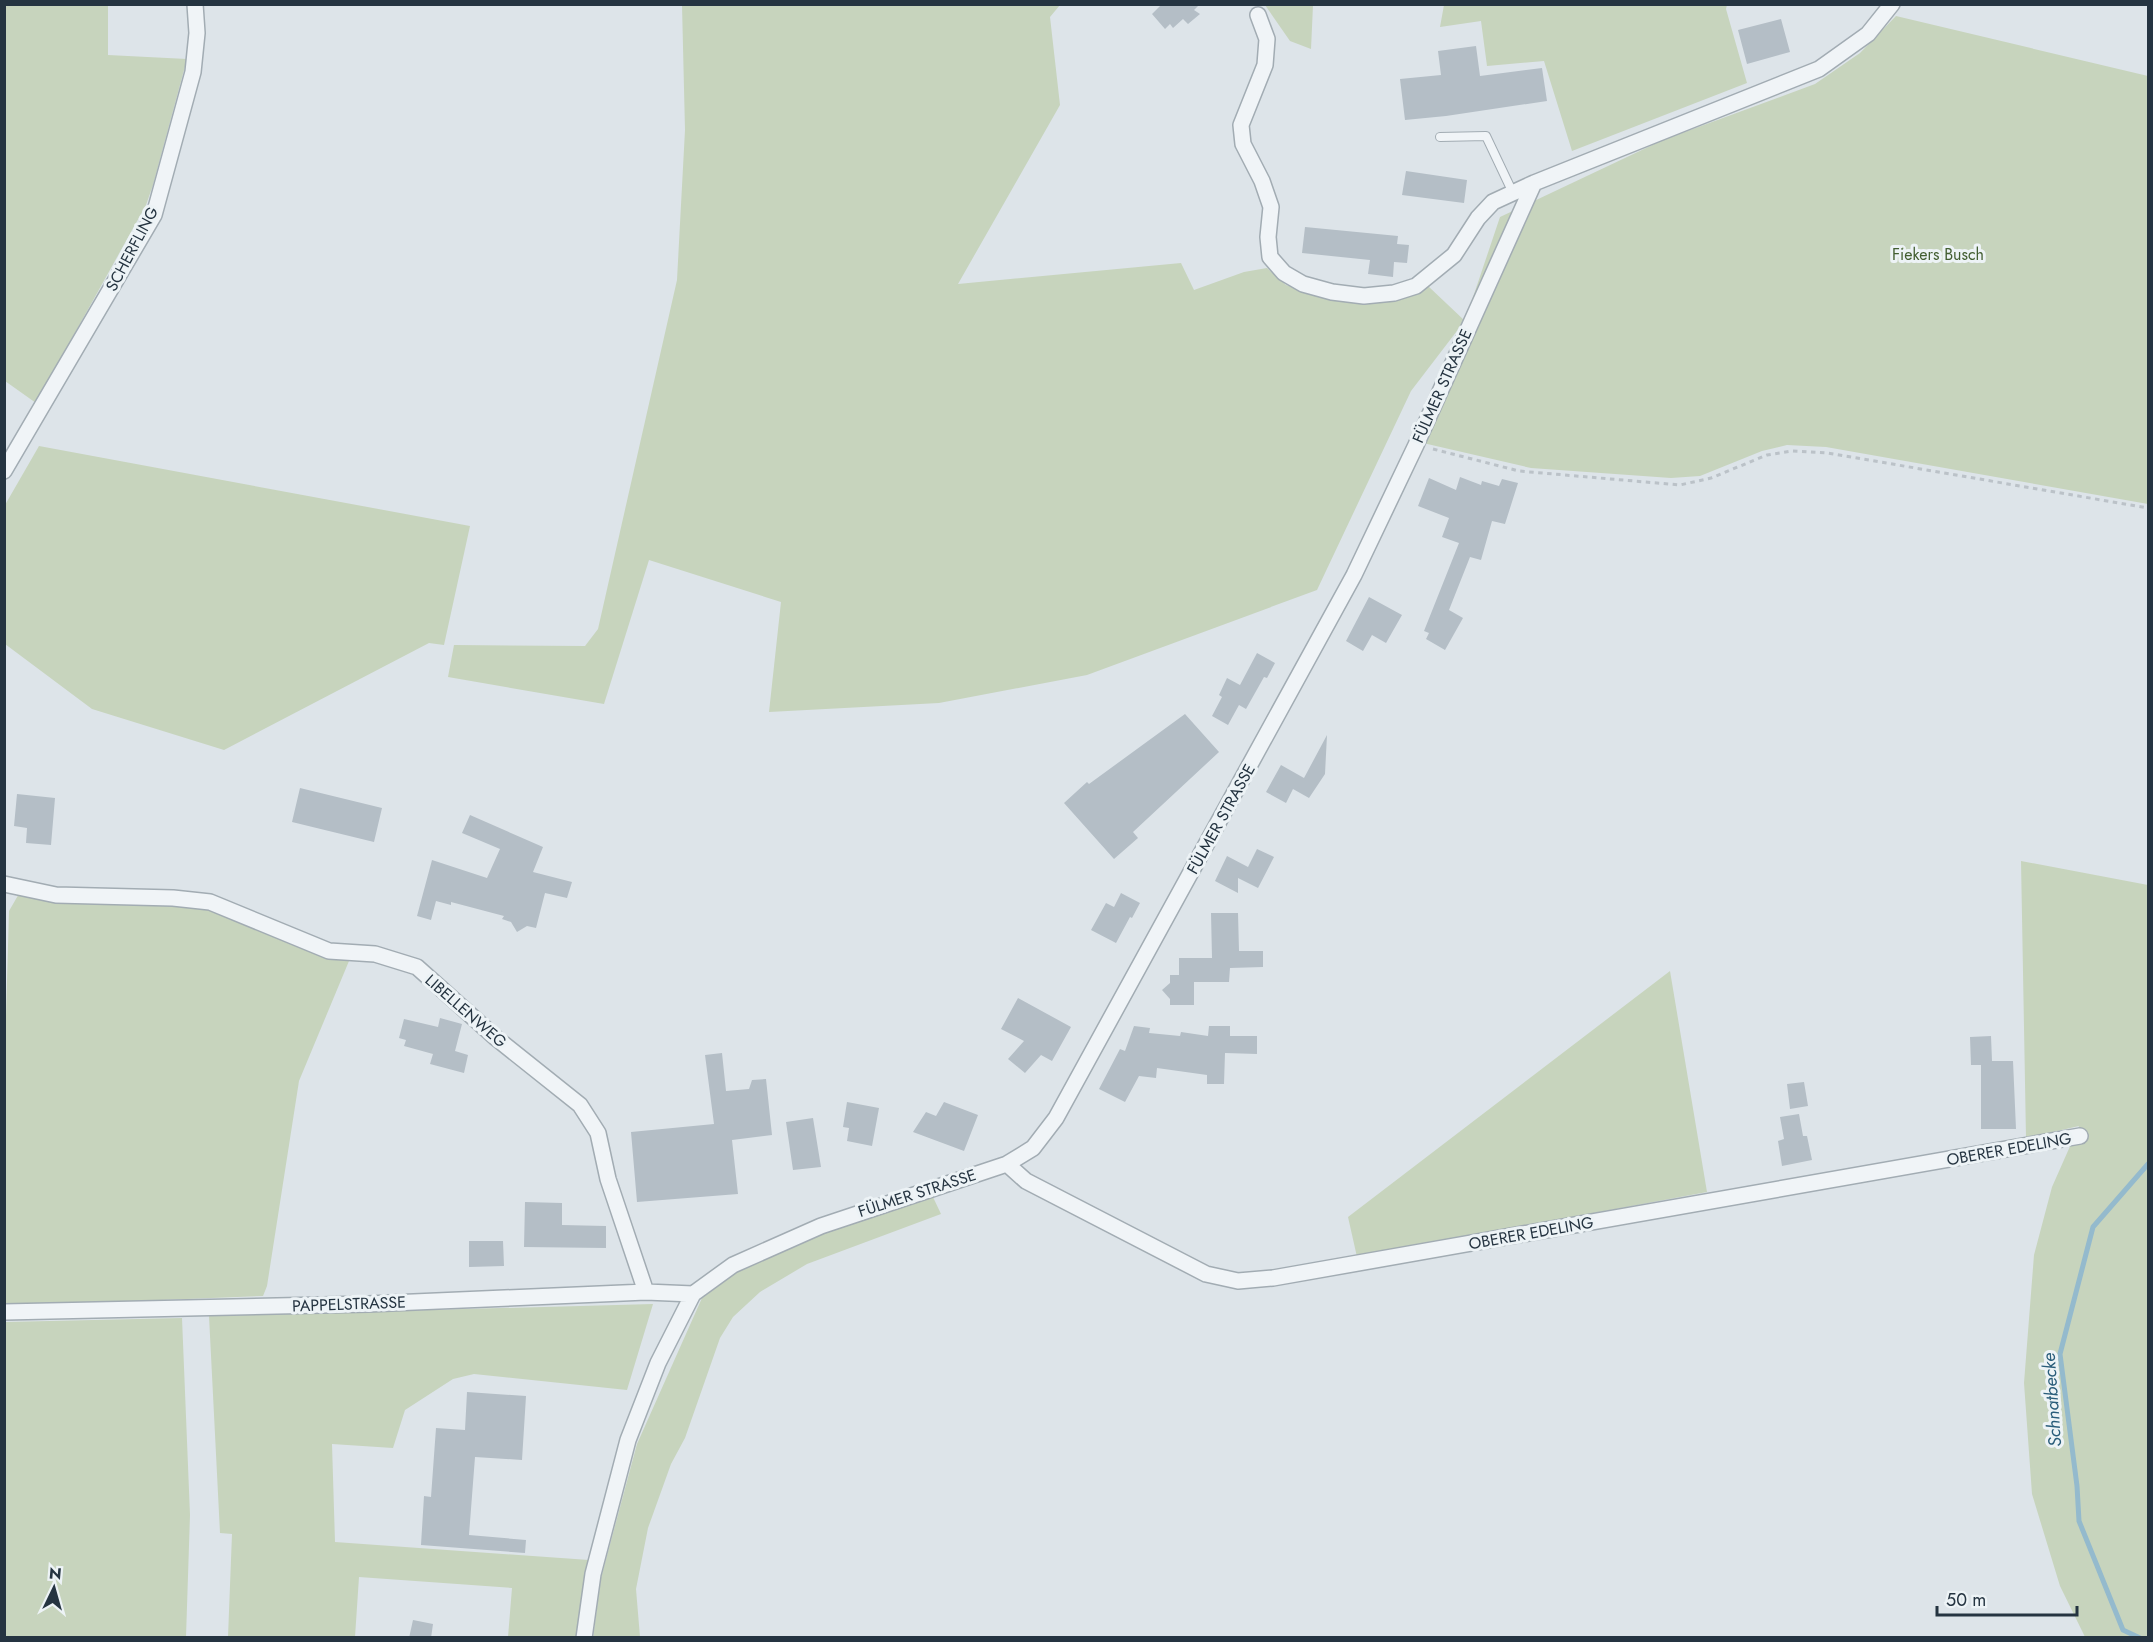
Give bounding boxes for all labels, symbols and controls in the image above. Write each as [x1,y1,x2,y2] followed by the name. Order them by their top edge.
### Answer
[100,203,164,295] street label: SCHERFLING
[1892,243,1984,266] park label: Fiekers Busch
[1407,325,1477,447] street label: FÜLMER STRASSE
[1181,760,1261,878] street label: FÜLMER STRASSE
[420,969,512,1053] street label: LIBELLENWEG
[1945,1127,2073,1171] street label: OBERER EDELING
[855,1163,979,1223] street label: FÜLMER STRASSE
[1467,1211,1595,1255] street label: OBERER EDELING
[292,1291,406,1317] street label: PAPPELSTRASSE
[2036,1352,2068,1448] water label: Schnatbecke
[24,1558,84,1618] north arrow
[48,1562,63,1586] text: N
[1937,1579,2076,1617] scale bar
[1946,1587,1986,1613] text: 50 m

